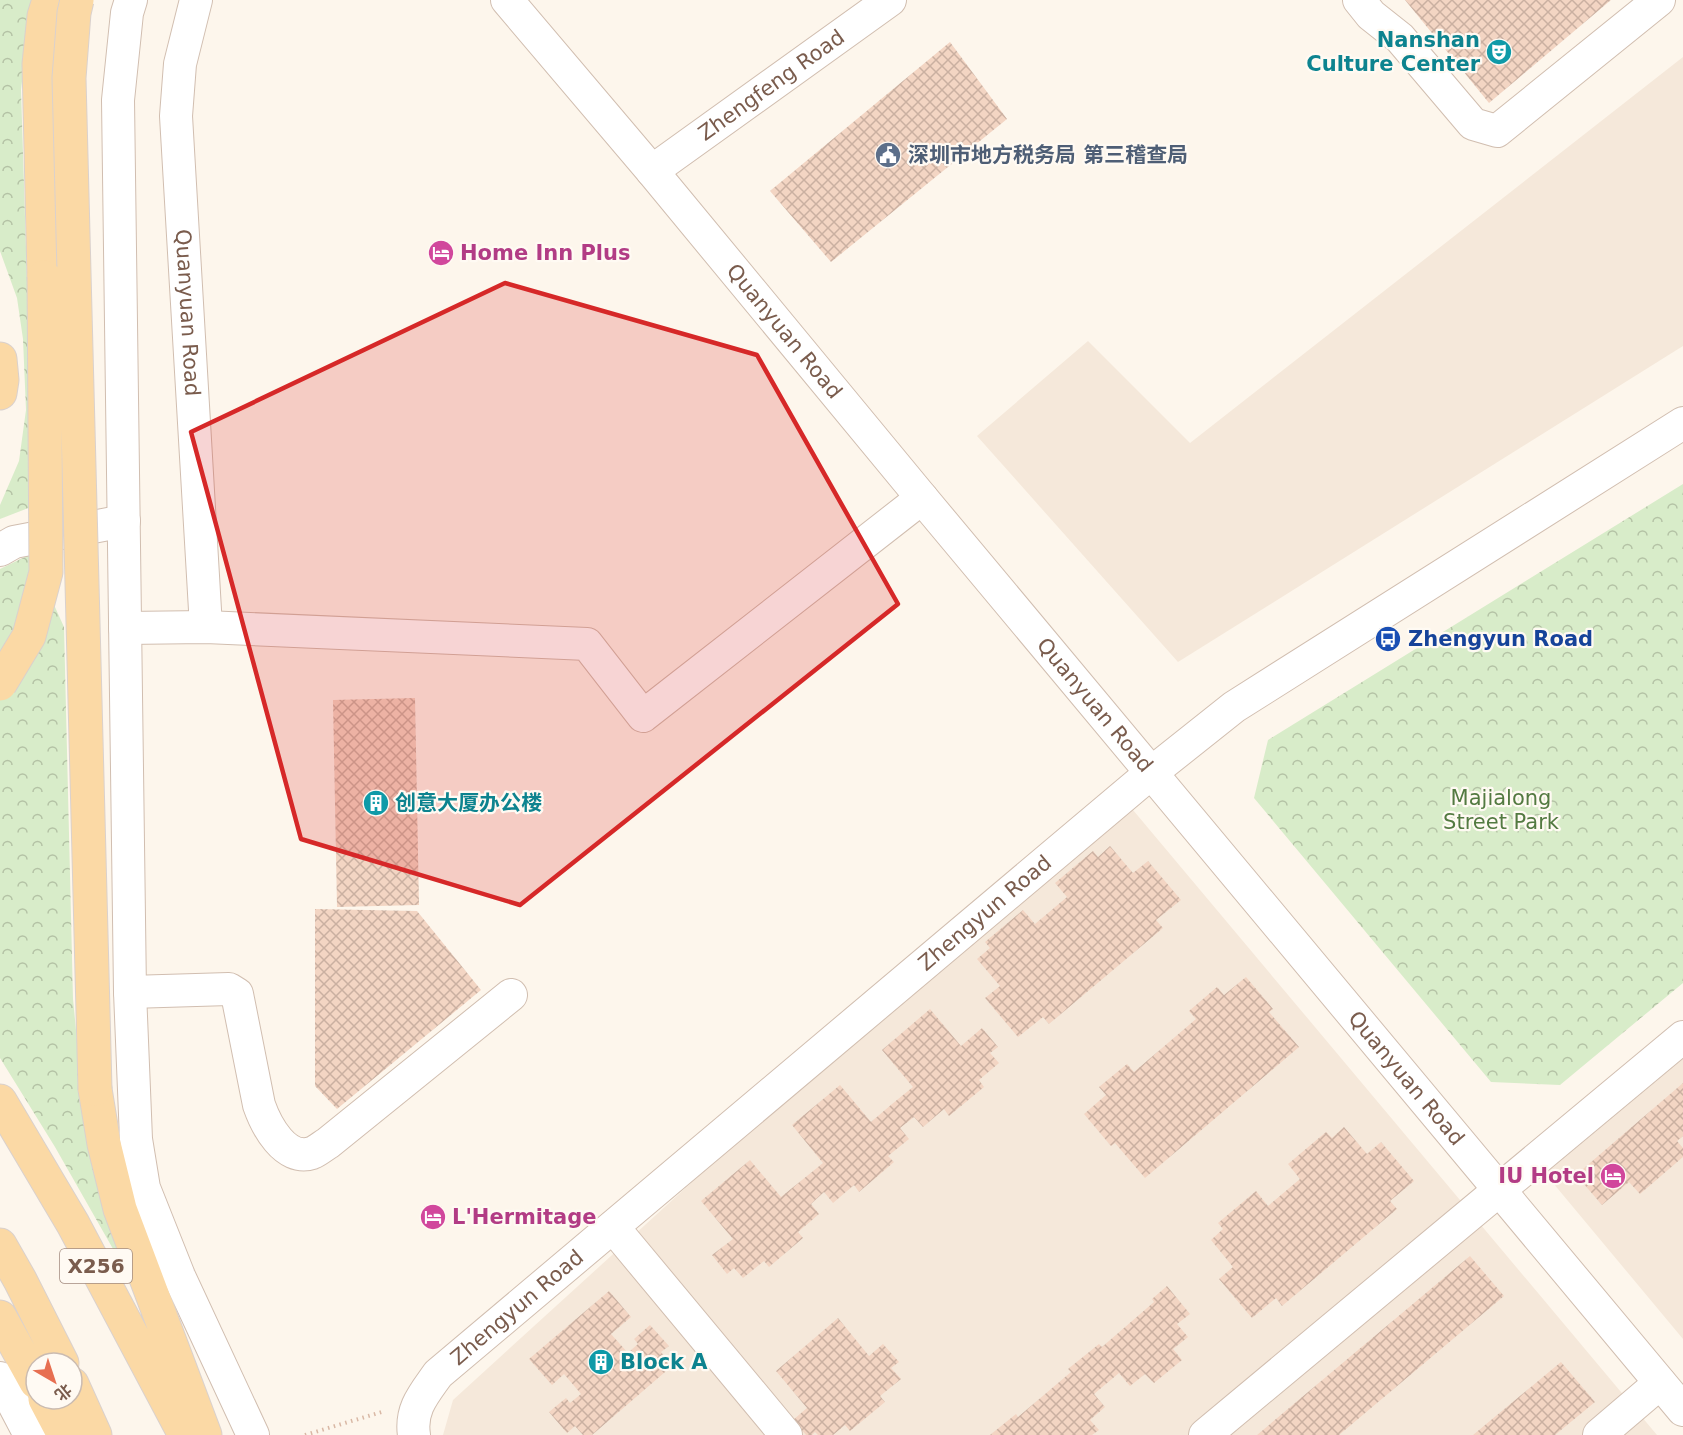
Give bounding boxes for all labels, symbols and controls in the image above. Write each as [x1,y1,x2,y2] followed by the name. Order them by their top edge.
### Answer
[694,25,849,146] street label: Zhengfeng Road
[1306,28,1481,76] place label: Nanshan Culture Center
[1484,37,1514,67] theatre icon: Nanshan Culture Center
[873,140,903,170] public building icon: 深圳市地方税务局 第三稽查局
[908,143,1188,167] place label: 深圳市地方税务局 第三稽查局
[171,228,204,397] street label: Quanyuan Road
[426,238,456,268] hotel icon: Home Inn Plus
[460,241,631,265] place label: Home Inn Plus
[722,259,847,403] street label: Quanyuan Road
[1373,624,1403,654] bus stop icon: Zhengyun Road
[1408,627,1593,651] place label: Zhengyun Road
[1032,633,1158,777] street label: Quanyuan Road
[1443,786,1560,834] park label: Majialong Street Park
[361,788,391,818] building icon: 创意大厦办公楼
[395,791,542,815] place label: 创意大厦办公楼
[914,850,1056,976] street label: Zhengyun Road
[1343,1006,1469,1150] street label: Quanyuan Road
[1598,1161,1628,1191] hotel icon: IU Hotel
[1498,1164,1594,1188] place label: IU Hotel
[418,1202,448,1232] hotel icon: L'Hermitage
[452,1205,597,1229] place label: L'Hermitage
[446,1245,588,1370] street label: Zhengyun Road
[60,1249,132,1283] road number: X256
[586,1347,616,1377] building icon: Block A
[620,1350,708,1374] place label: Block A
[24,1351,84,1411] north arrow
[51,1380,75,1405] text: 北

